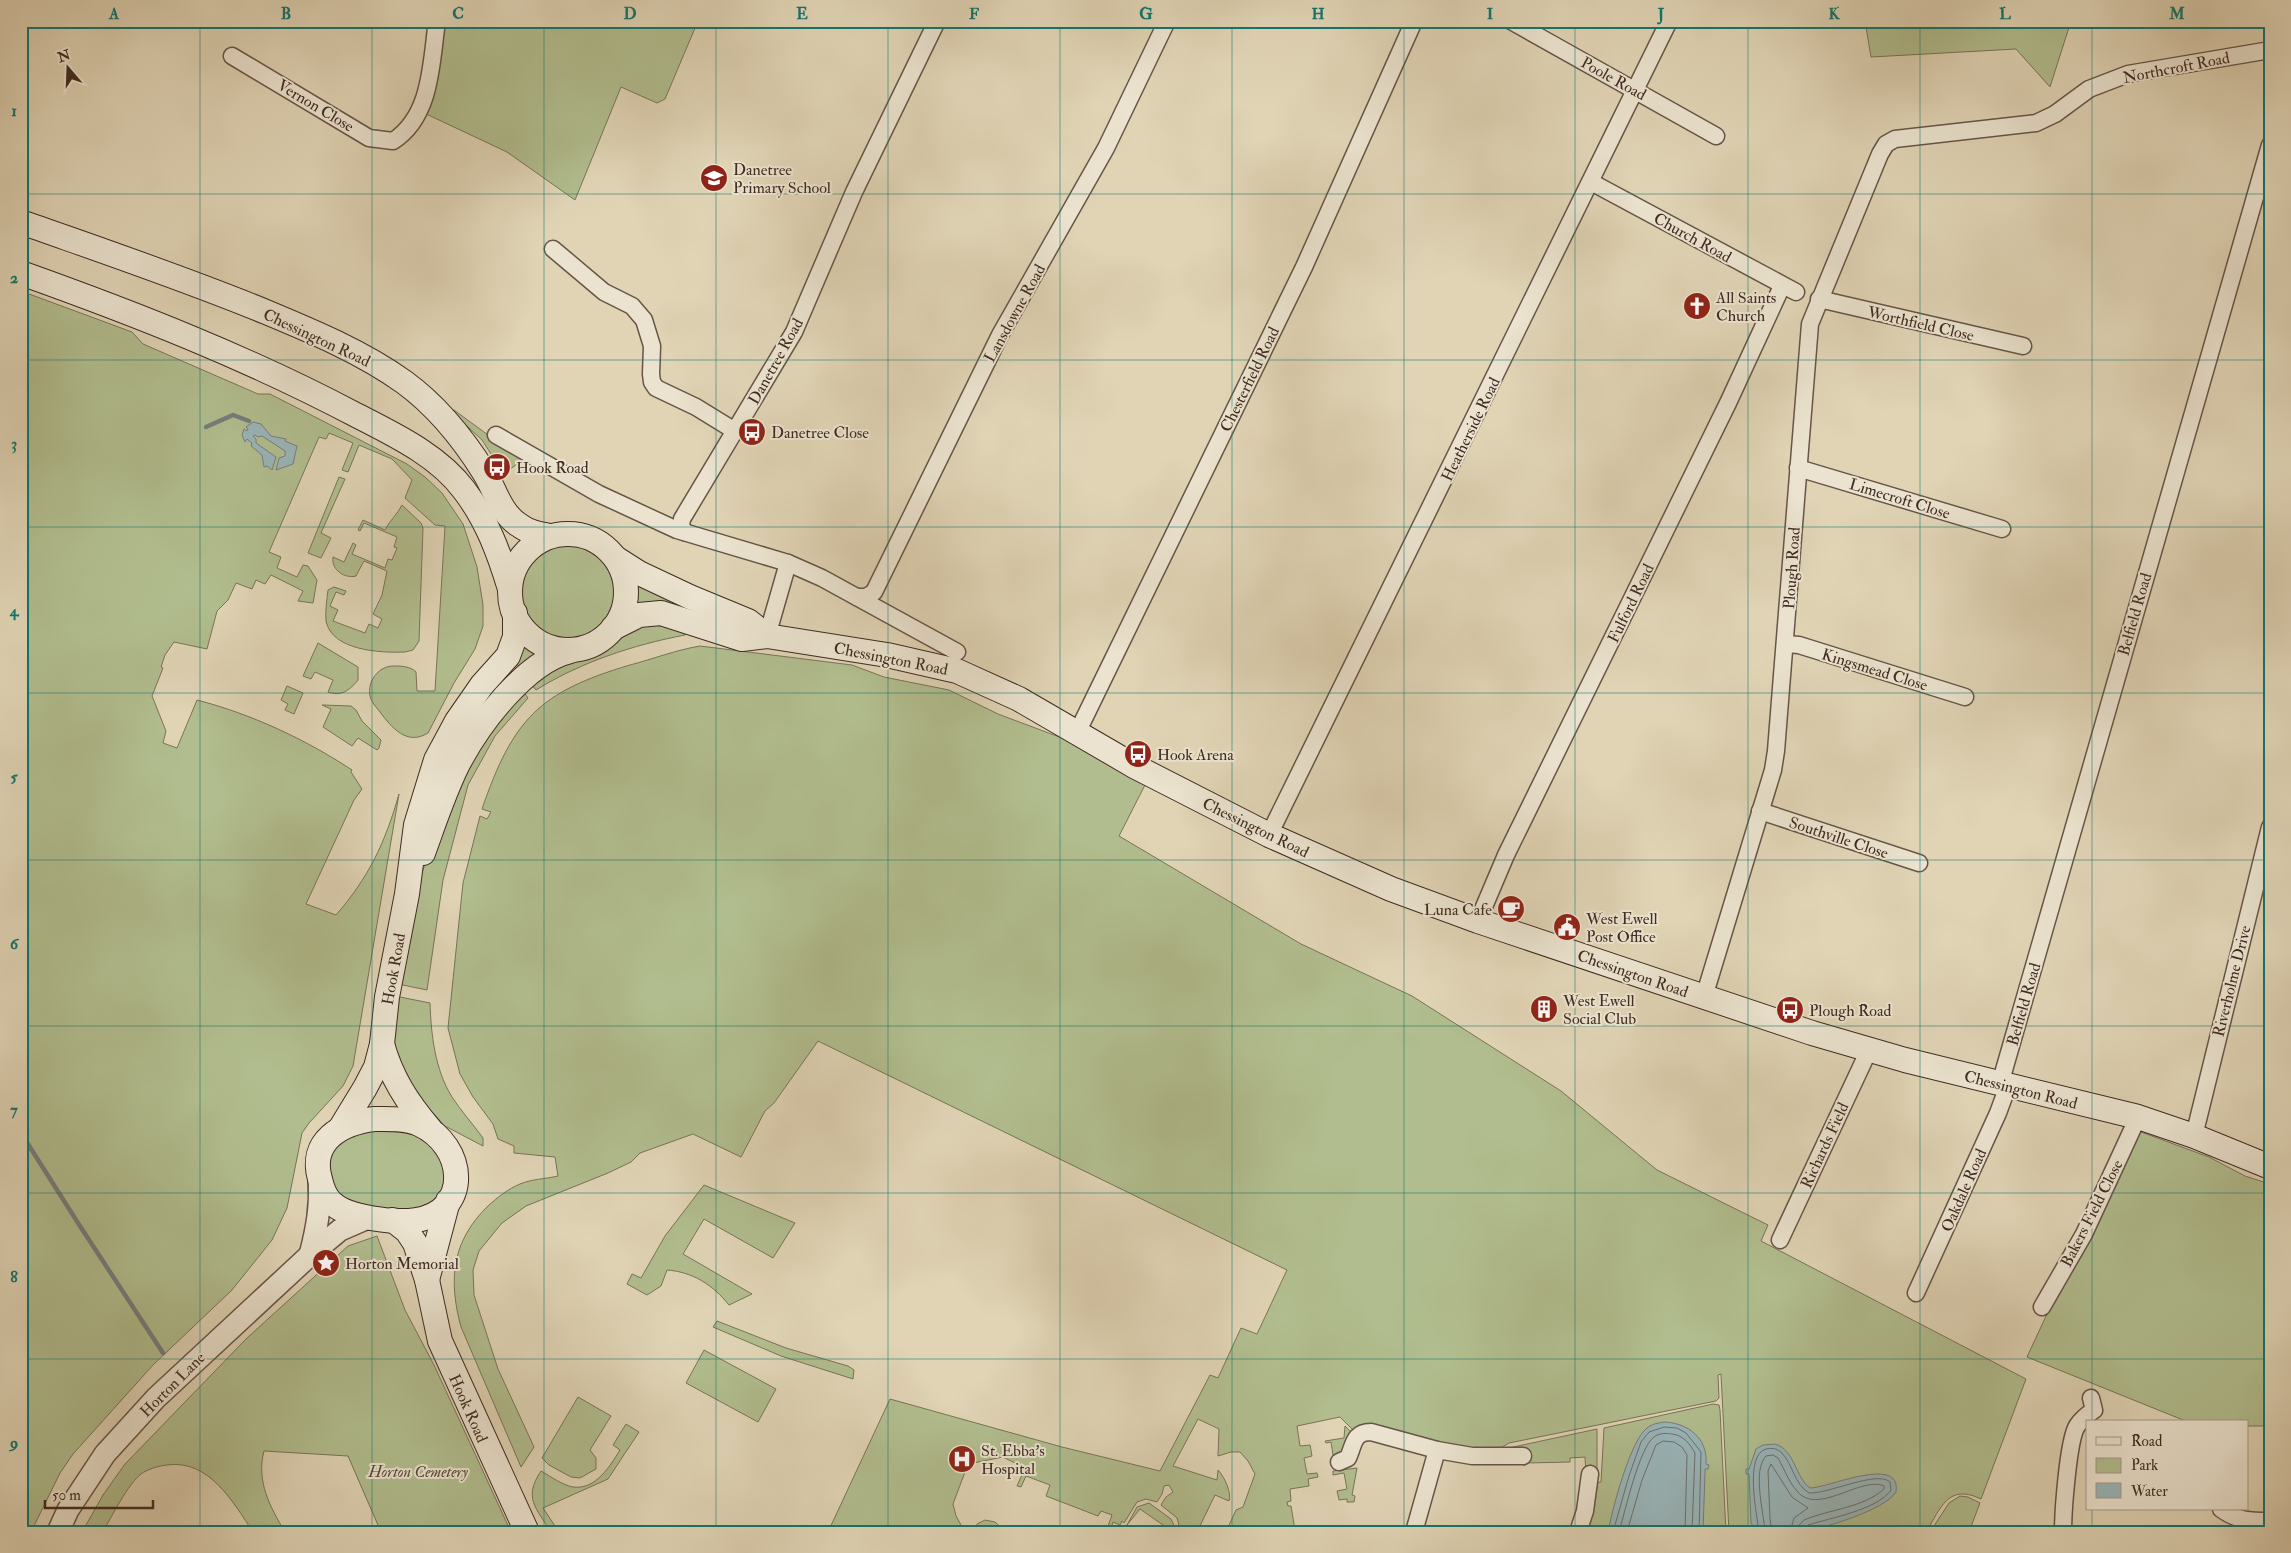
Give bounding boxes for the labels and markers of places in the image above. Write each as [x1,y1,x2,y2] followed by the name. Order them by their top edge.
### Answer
[733,160,831,198] place label: Danetree Primary School
[699,163,729,193] school or university icon: Danetree Primary School
[1715,288,1776,326] place label: All Saints Church
[1682,291,1712,321] church icon: All Saints Church
[737,417,767,447] bus stop icon: Danetree Close
[771,423,869,443] place label: Danetree Close
[482,452,512,482] bus stop icon: Hook Road
[516,458,589,478] place label: Hook Road
[1123,739,1153,769] bus stop icon: Hook Arena
[1157,745,1234,765] place label: Hook Arena
[1496,894,1526,924] cafe icon: Luna Cafe
[1424,900,1492,920] place label: Luna Cafe
[1585,909,1658,947] place label: West Ewell Post Office
[1552,912,1582,942] public building icon: West Ewell Post Office
[1562,991,1636,1029] place label: West Ewell Social Club
[1529,994,1559,1024] building icon: West Ewell Social Club
[1775,995,1805,1025] bus stop icon: Plough Road
[1809,1001,1892,1021] place label: Plough Road
[311,1248,341,1278] place icon: Horton Memorial
[345,1254,459,1274] place label: Horton Memorial
[981,1441,1045,1480] place label: St. Ebba's Hospital
[947,1444,977,1474] hospital icon: St. Ebba's Hospital

